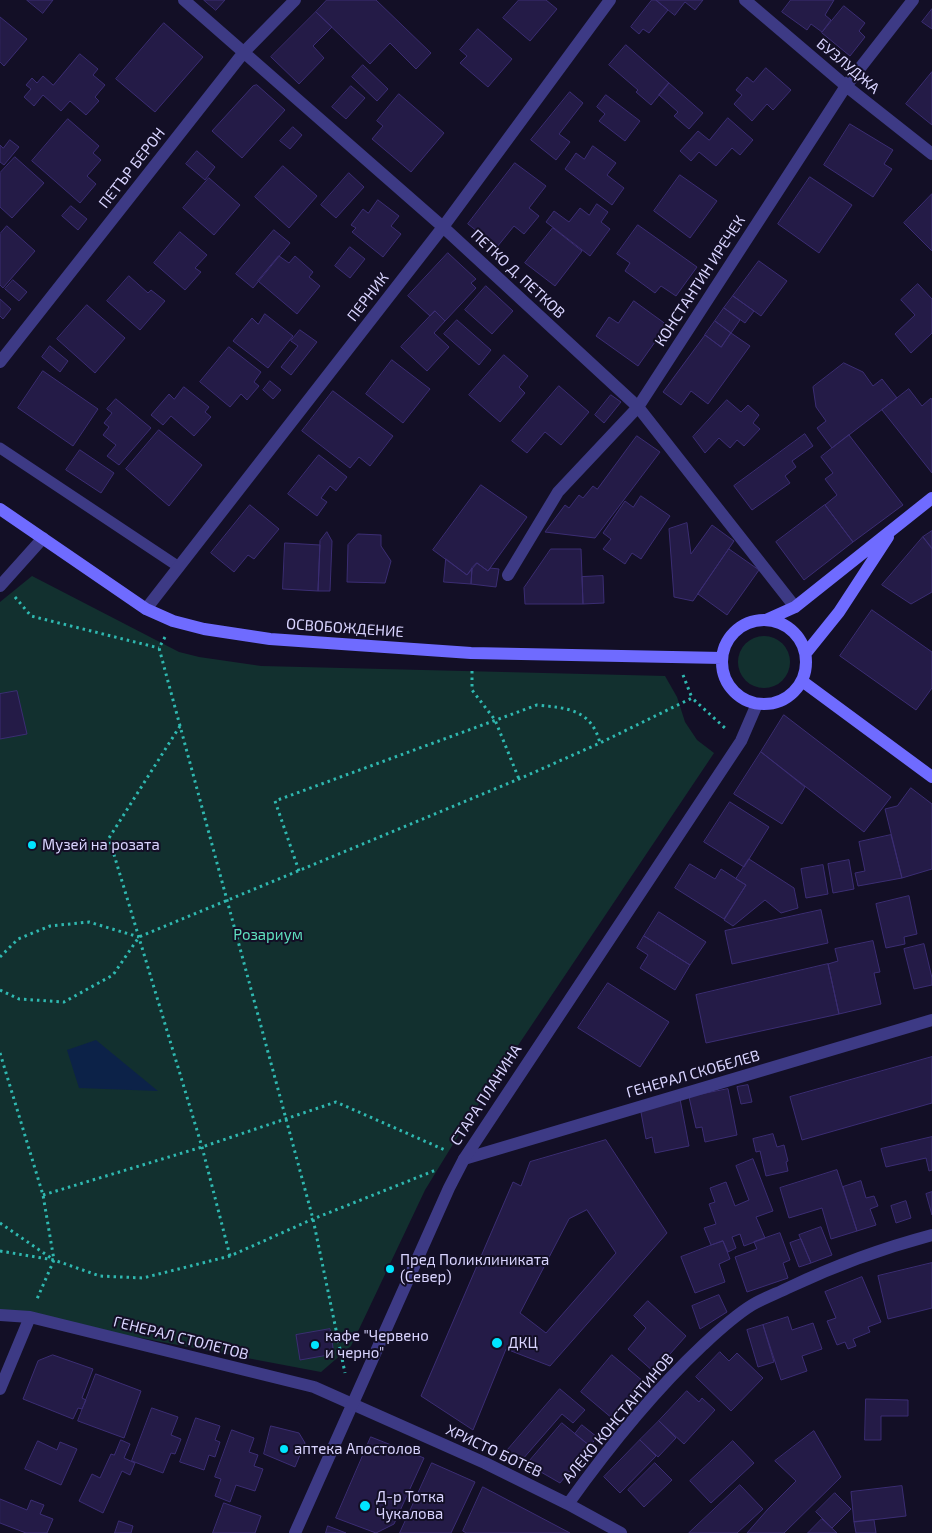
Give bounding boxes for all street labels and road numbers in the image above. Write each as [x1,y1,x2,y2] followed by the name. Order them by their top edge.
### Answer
[813,35,883,97] street label: БУЗЛУДЖА
[95,124,169,212] street label: ПЕТЪР БЕРОН
[651,212,749,350] street label: КОНСТАНТИН ИРЕЧЕК
[467,226,569,322] street label: ПЕТКО Д. ПЕТКОВ
[343,269,393,325] street label: ПЕРНИК
[286,615,404,641] street label: ОСВОБОЖДЕНИЕ
[447,1041,525,1149] street label: СТАРА ПЛАНИНА
[624,1046,762,1102] street label: ГЕНЕРАЛ СКОБЕЛЕВ
[111,1312,251,1364] street label: ГЕНЕРАЛ СТОЛЕТОВ
[559,1350,677,1486] street label: АЛЕКО КОНСТАНТИНОВ
[443,1421,545,1481] street label: ХРИСТО БОТЕВ

